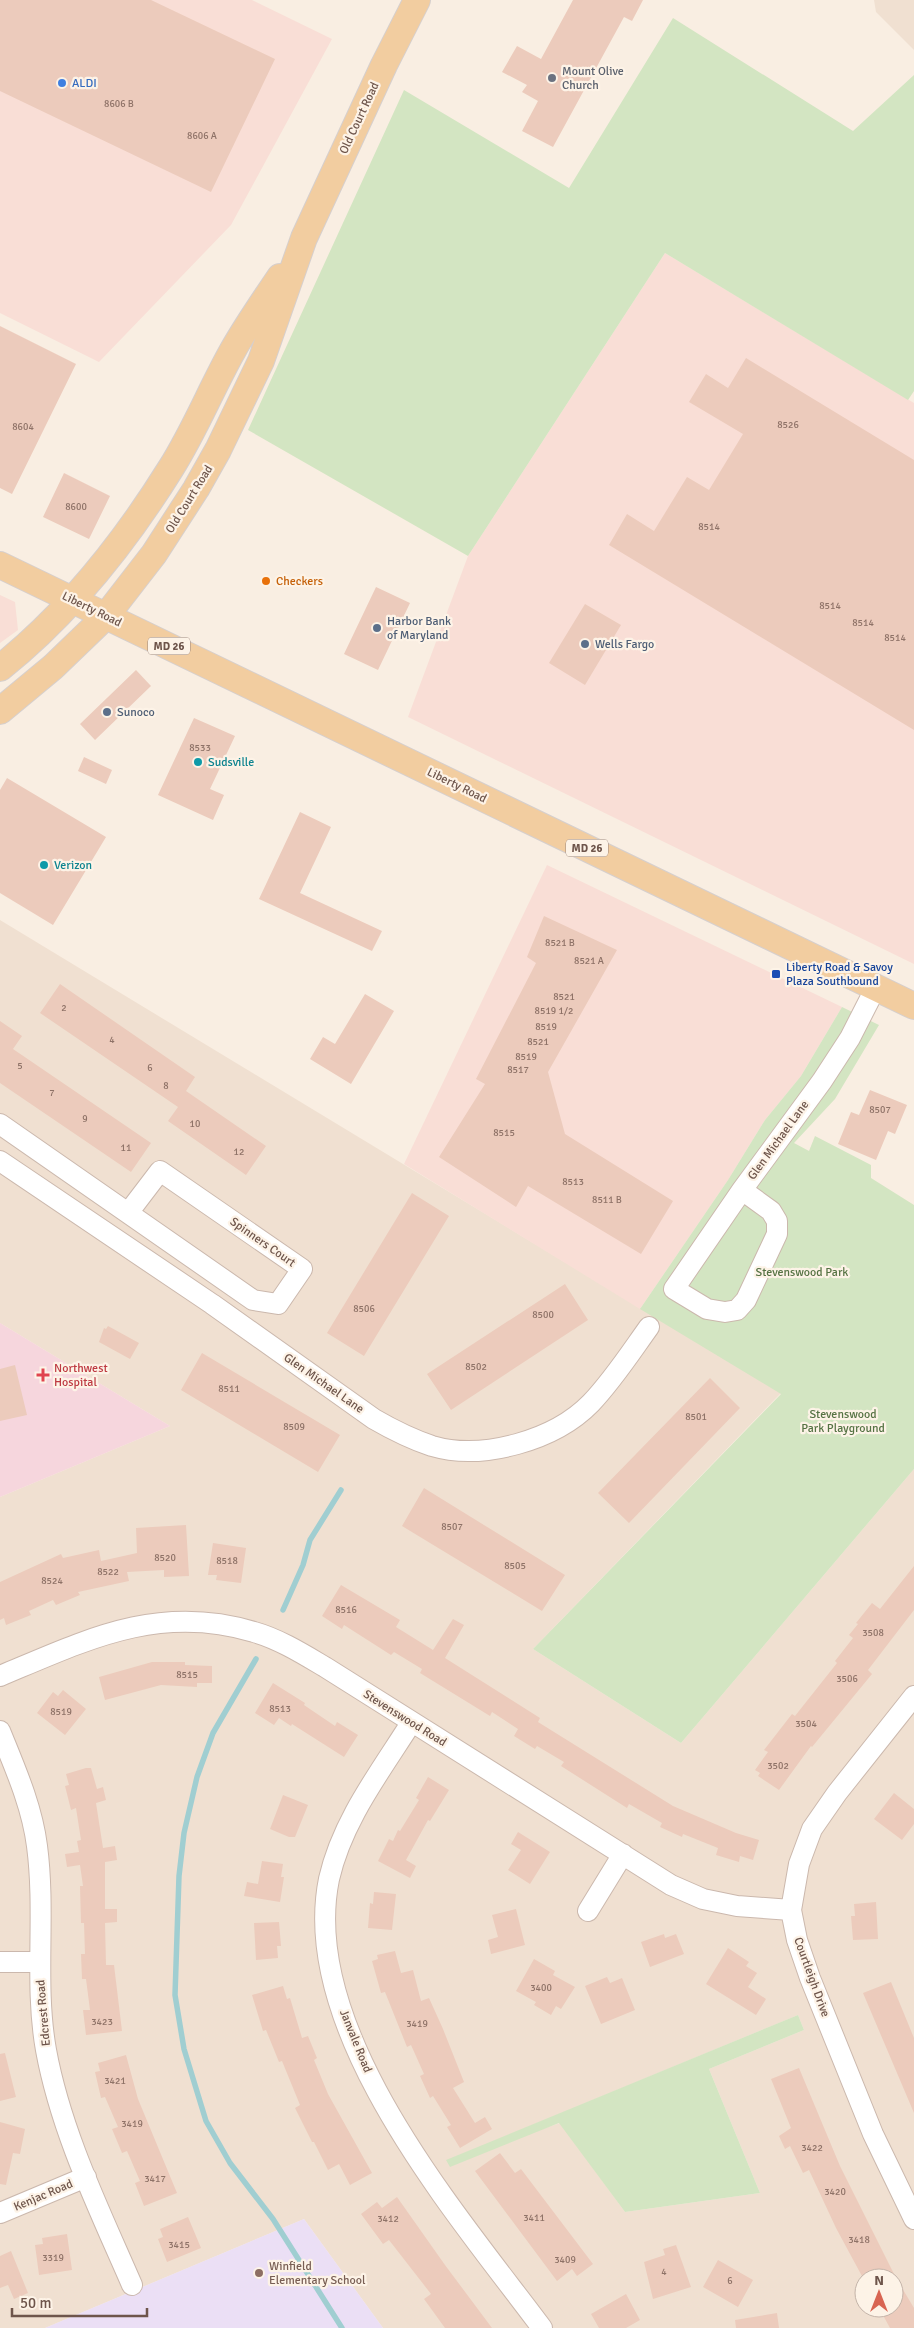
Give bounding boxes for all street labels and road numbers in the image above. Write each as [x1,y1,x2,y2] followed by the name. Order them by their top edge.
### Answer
[336,80,383,157] street label: Old Court Road
[163,462,216,536] street label: Old Court Road
[60,589,124,630] street label: Liberty Road
[148,637,190,654] road number: MD 26
[425,765,489,806] street label: Liberty Road
[566,840,608,856] road number: MD 26
[745,1098,812,1183] street label: Glen Michael Lane
[227,1214,298,1270] street label: Spinners Court
[281,1350,367,1417] street label: Glen Michael Lane
[360,1687,449,1750] street label: Stevenswood Road
[790,1935,833,2019] street label: Courtleigh Drive
[33,1979,54,2047] street label: Edcrest Road
[336,2007,375,2075] street label: Janvale Road
[11,2176,75,2215] street label: Kenjac Road

